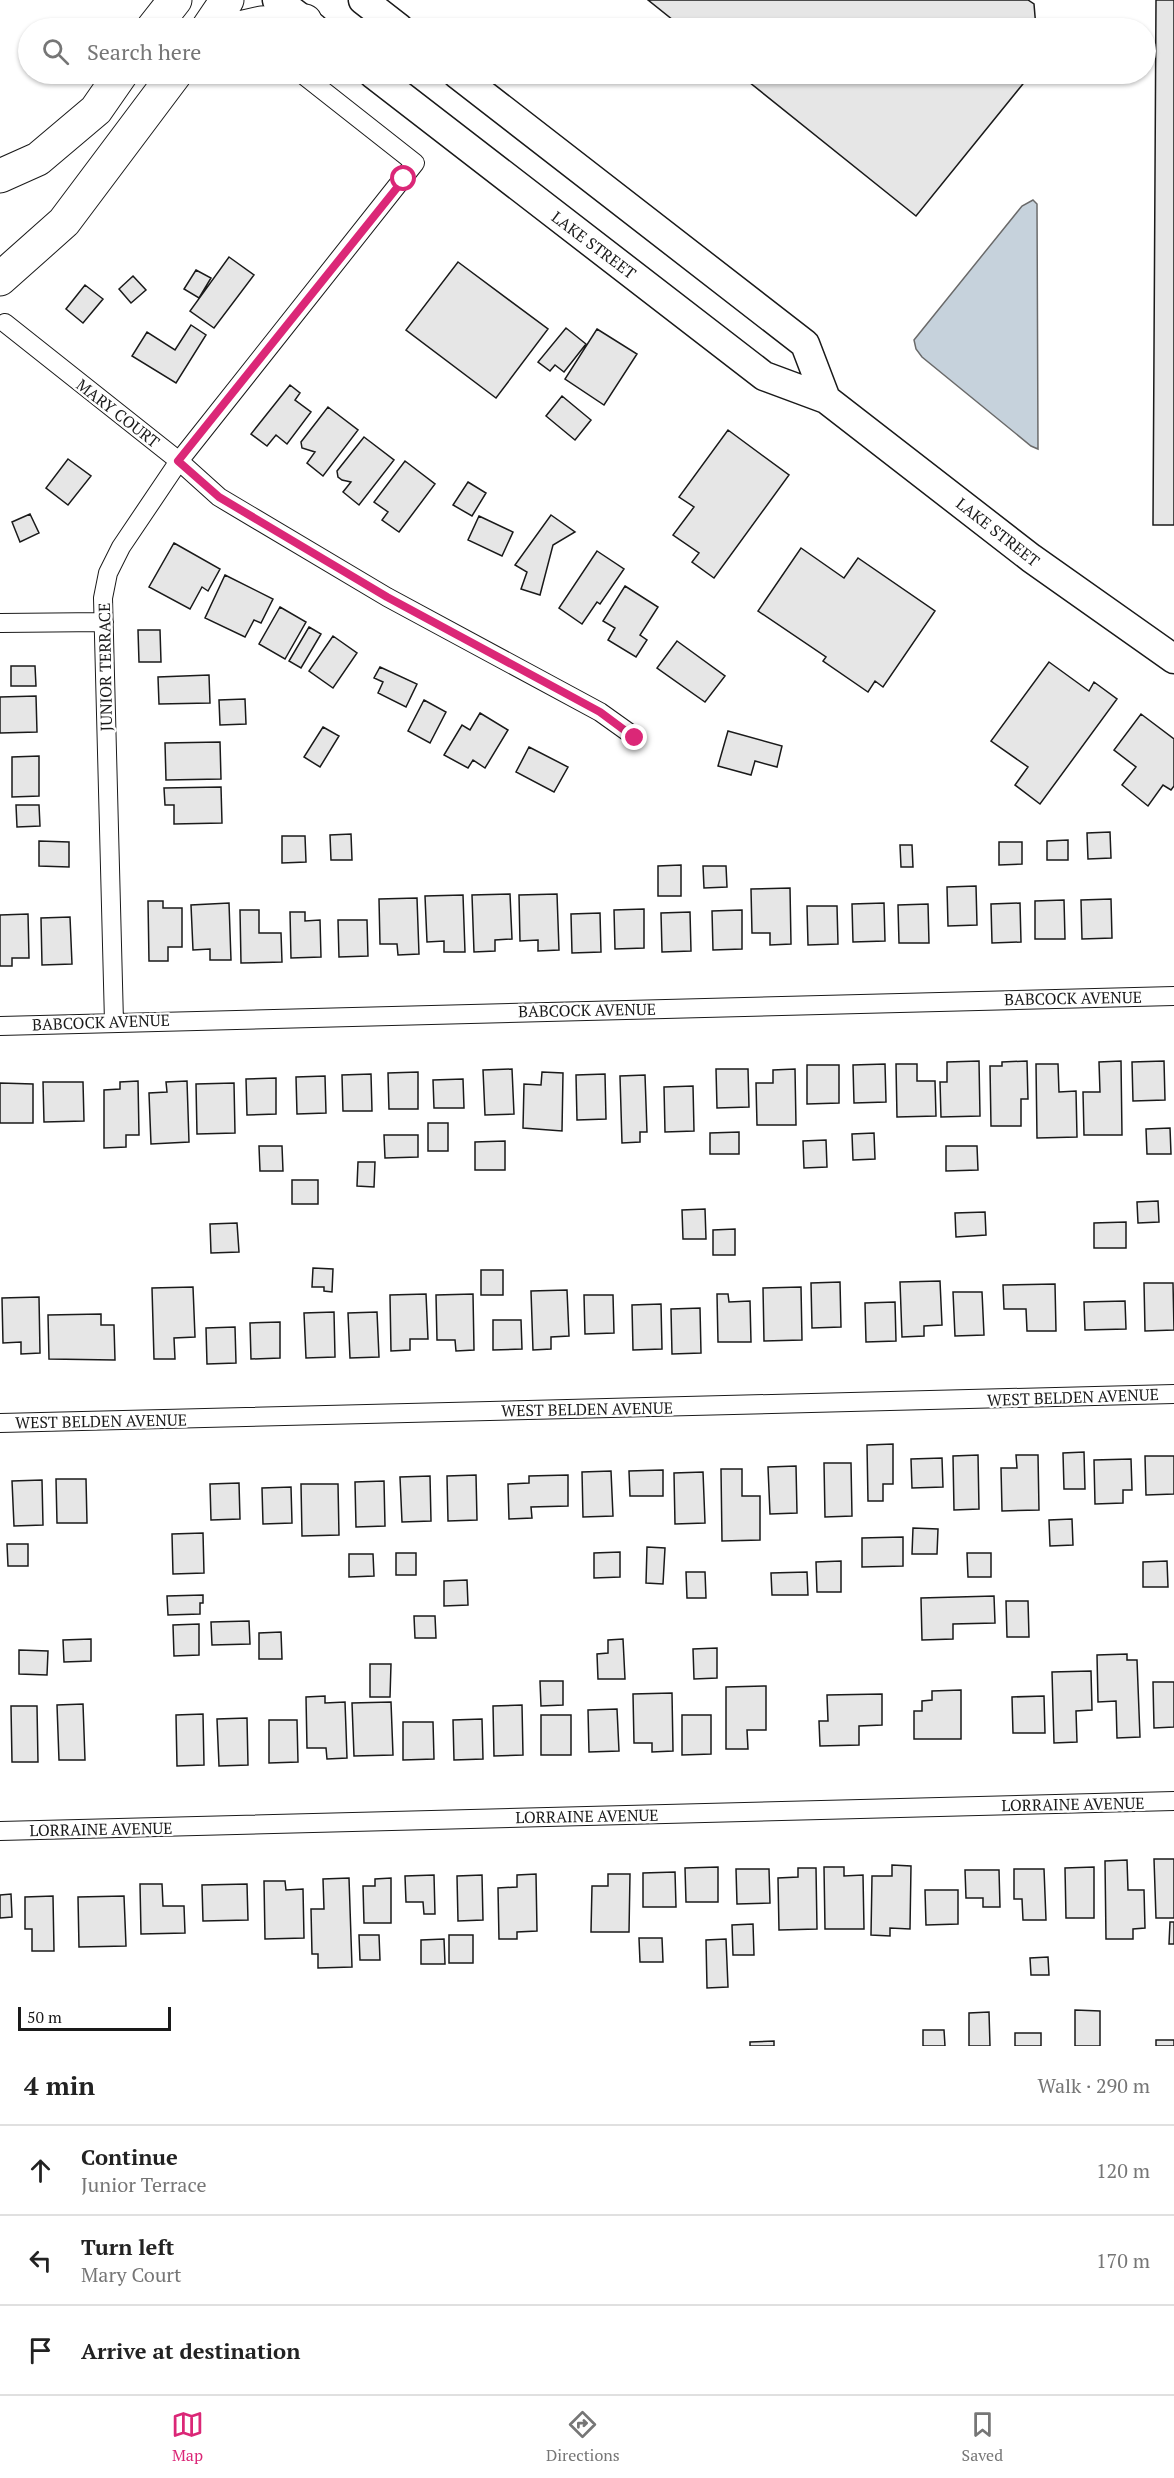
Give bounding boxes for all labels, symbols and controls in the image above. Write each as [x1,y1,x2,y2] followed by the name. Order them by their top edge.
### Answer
[18,18,1156,84] search box
[39,35,72,68] icon: search
[87,37,201,66] text: Search here
[390,165,416,191] route start
[547,206,641,284] street label: LAKE STREET
[72,374,164,453] street label: MARY COURT
[952,492,1044,572] street label: LAKE STREET
[93,602,117,732] street label: JUNIOR TERRACE
[621,724,647,750] route end
[1004,986,1142,1010] street label: BABCOCK AVENUE
[518,998,656,1022] street label: BABCOCK AVENUE
[32,1009,170,1035] street label: BABCOCK AVENUE
[987,1383,1159,1411] street label: WEST BELDEN AVENUE
[501,1397,673,1421] street label: WEST BELDEN AVENUE
[15,1409,187,1433] street label: WEST BELDEN AVENUE
[1001,1792,1145,1816] street label: LORRAINE AVENUE
[515,1804,659,1828] street label: LORRAINE AVENUE
[29,1817,173,1841] street label: LORRAINE AVENUE
[18,2004,171,2032] scale bar
[27,2006,62,2028] text: 50 m
[24,2068,95,2102] text: 4 min
[1038,2072,1150,2099] text: Walk · 290 m
[81,2142,178,2171] text: Continue
[24,2154,57,2187] icon: ahead
[1096,2157,1150,2184] text: 120 m
[81,2171,206,2198] text: Junior Terrace
[81,2232,174,2261] text: Turn left
[24,2244,57,2277] icon: left
[1096,2247,1150,2274] text: 170 m
[81,2261,181,2288] text: Mary Court
[24,2334,57,2367] icon: arrive
[81,2336,300,2365] text: Arrive at destination
[171,2408,204,2466] tab: Map
[546,2408,620,2466] tab: Directions
[962,2408,1003,2466] tab: Saved

